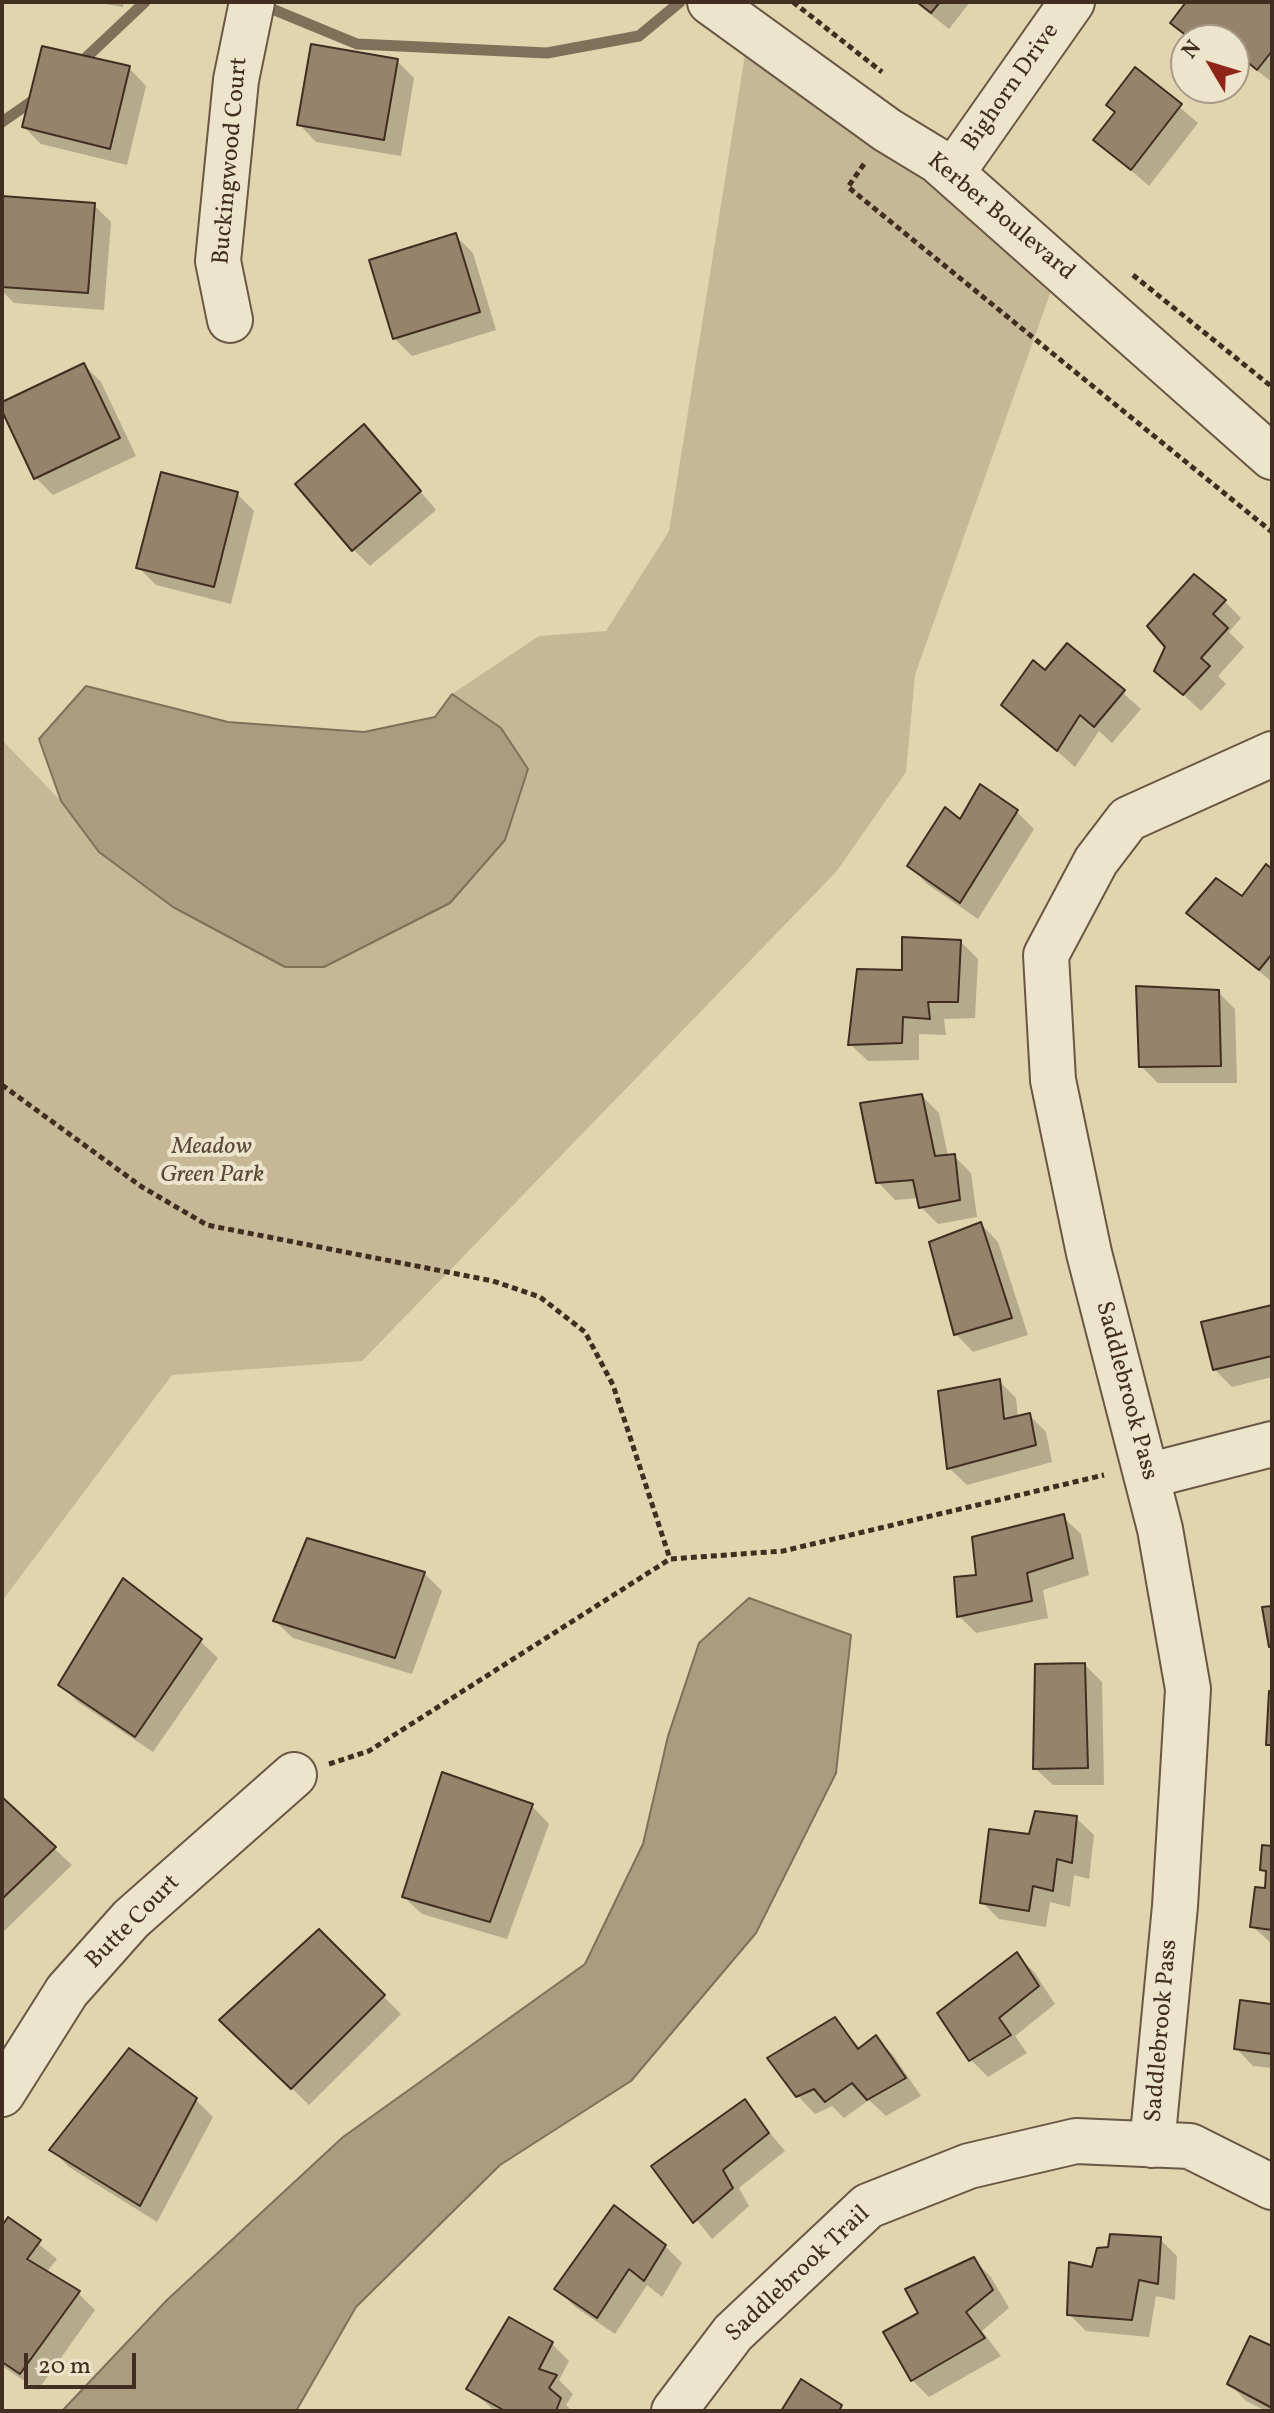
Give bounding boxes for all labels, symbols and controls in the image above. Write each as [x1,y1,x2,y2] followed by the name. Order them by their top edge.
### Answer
[957,19,1067,157] street label: Bighorn Drive
[1170,24,1250,104] north arrow
[1175,34,1209,66] text: N
[209,56,255,266] street label: Buckingwood Court
[920,148,1080,288] street label: Kerber Boulevard
[160,1135,264,1191] park label: Meadow Green Park
[1087,1299,1163,1483] street label: Saddlebrook Pass
[81,1870,187,1976] street label: Butte Court
[1141,1938,1185,2124] street label: Saddlebrook Pass
[721,2201,877,2349] street label: Saddlebrook Trail
[28,2337,140,2387] scale bar
[38,2350,91,2384] text: 20 m

